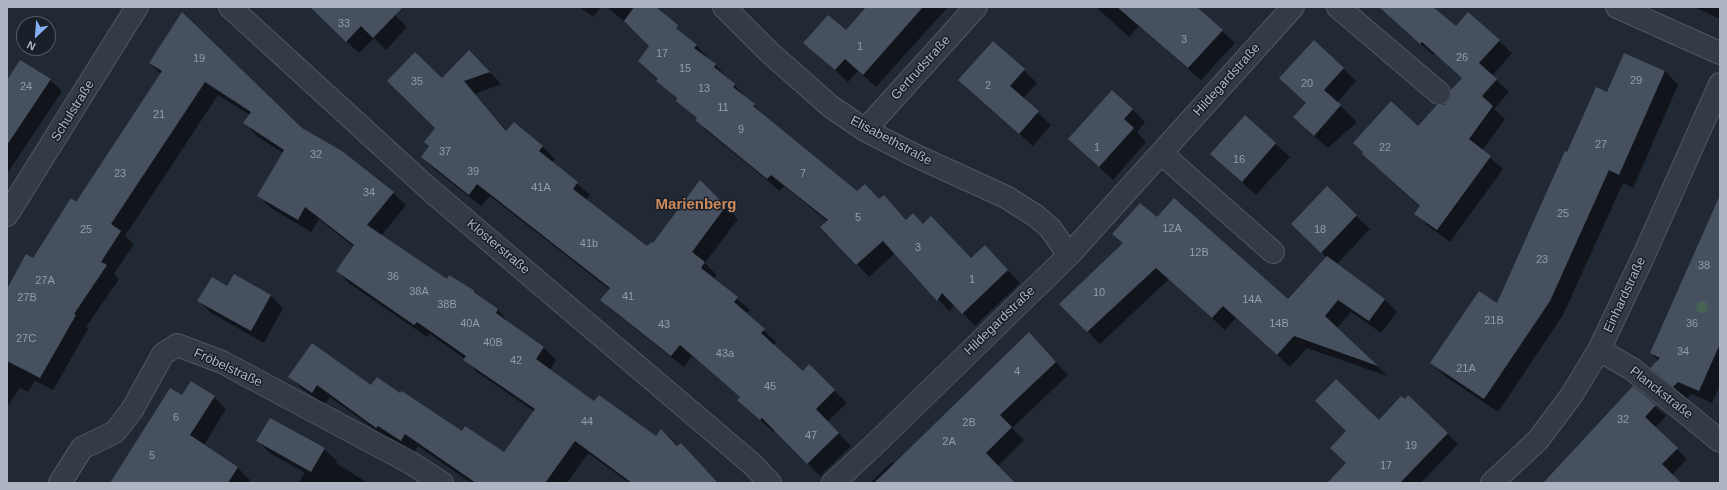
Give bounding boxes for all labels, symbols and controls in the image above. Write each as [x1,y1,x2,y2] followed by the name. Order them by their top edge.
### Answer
[16,16,56,56] north arrow
[338,17,350,31] house number: 33
[888,33,954,103] street label: Gertrudstraße
[1181,33,1187,47] house number: 3
[25,39,37,53] text: N
[857,40,863,54] house number: 1
[1190,40,1264,120] street label: Hildegardstraße
[656,47,668,61] house number: 17
[1456,51,1468,65] house number: 26
[193,52,205,66] house number: 19
[679,62,691,76] house number: 15
[1630,74,1642,88] house number: 29
[411,75,423,89] house number: 35
[48,77,98,145] street label: Schulstraße
[1301,77,1313,91] house number: 20
[985,79,991,93] house number: 2
[20,80,32,94] house number: 24
[698,82,710,96] house number: 13
[717,101,729,115] house number: 11
[153,108,165,122] house number: 21
[847,113,935,169] street label: Elisabethstraße
[738,123,744,137] house number: 9
[1595,138,1607,152] house number: 27
[1094,141,1100,155] house number: 1
[1379,141,1391,155] house number: 22
[439,145,451,159] house number: 37
[310,148,322,162] house number: 32
[1233,153,1245,167] house number: 16
[467,165,479,179] house number: 39
[114,167,126,181] house number: 23
[800,167,806,181] house number: 7
[531,181,551,195] house number: 41A
[363,186,375,200] house number: 34
[656,196,736,214] district label: Marienberg
[1557,207,1569,221] house number: 25
[855,211,861,225] house number: 5
[463,216,533,278] street label: Klosterstraße
[1162,222,1182,236] house number: 12A
[80,223,92,237] house number: 25
[1314,223,1326,237] house number: 18
[580,237,598,251] house number: 41b
[915,241,921,255] house number: 3
[1189,246,1209,260] house number: 12B
[1536,253,1548,267] house number: 23
[1601,255,1649,335] street label: Einhardstraße
[1698,259,1710,273] house number: 38
[387,270,399,284] house number: 36
[969,273,975,287] house number: 1
[35,274,55,288] house number: 27A
[961,283,1039,359] street label: Hildegardstraße
[409,285,429,299] house number: 38A
[1093,286,1105,300] house number: 10
[622,290,634,304] house number: 41
[17,291,37,305] house number: 27B
[1242,293,1262,307] house number: 14A
[437,298,457,312] house number: 38B
[1484,314,1504,328] house number: 21B
[460,317,480,331] house number: 40A
[1269,317,1289,331] house number: 14B
[1686,317,1698,331] house number: 36
[658,318,670,332] house number: 43
[16,332,36,346] house number: 27C
[483,336,503,350] house number: 40B
[191,345,265,391] street label: Fröbelstraße
[1677,345,1689,359] house number: 34
[716,347,734,361] house number: 43a
[510,354,522,368] house number: 42
[1456,362,1476,376] house number: 21A
[1626,364,1696,422] street label: Planckstraße
[1014,365,1020,379] house number: 4
[764,380,776,394] house number: 45
[173,411,179,425] house number: 6
[1617,413,1629,427] house number: 32
[581,415,593,429] house number: 44
[962,416,976,430] house number: 2B
[805,429,817,443] house number: 47
[942,435,956,449] house number: 2A
[1405,439,1417,453] house number: 19
[149,449,155,463] house number: 5
[1380,459,1392,473] house number: 17

